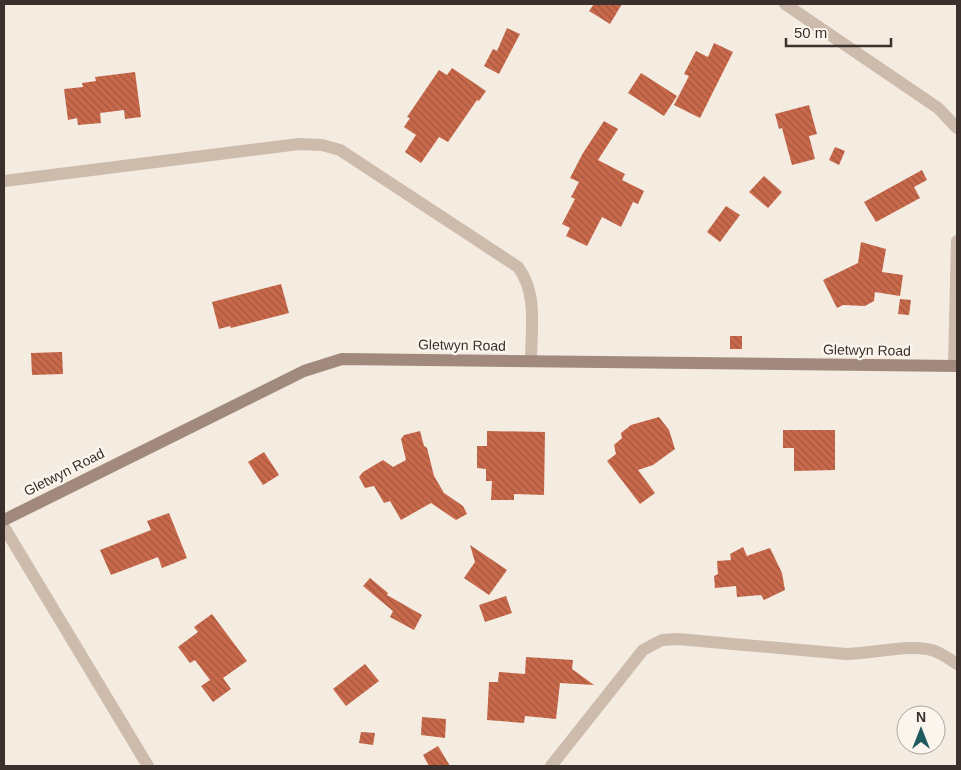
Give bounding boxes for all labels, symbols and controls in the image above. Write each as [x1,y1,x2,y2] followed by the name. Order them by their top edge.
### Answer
[786,15,891,47] scale bar
[794,24,827,41] text: 50 m
[418,336,506,354] street label: Gletwyn Road
[823,341,911,359] street label: Gletwyn Road
[21,445,107,499] street label: Gletwyn Road
[896,705,946,755] north arrow
[916,709,926,725] text: N

